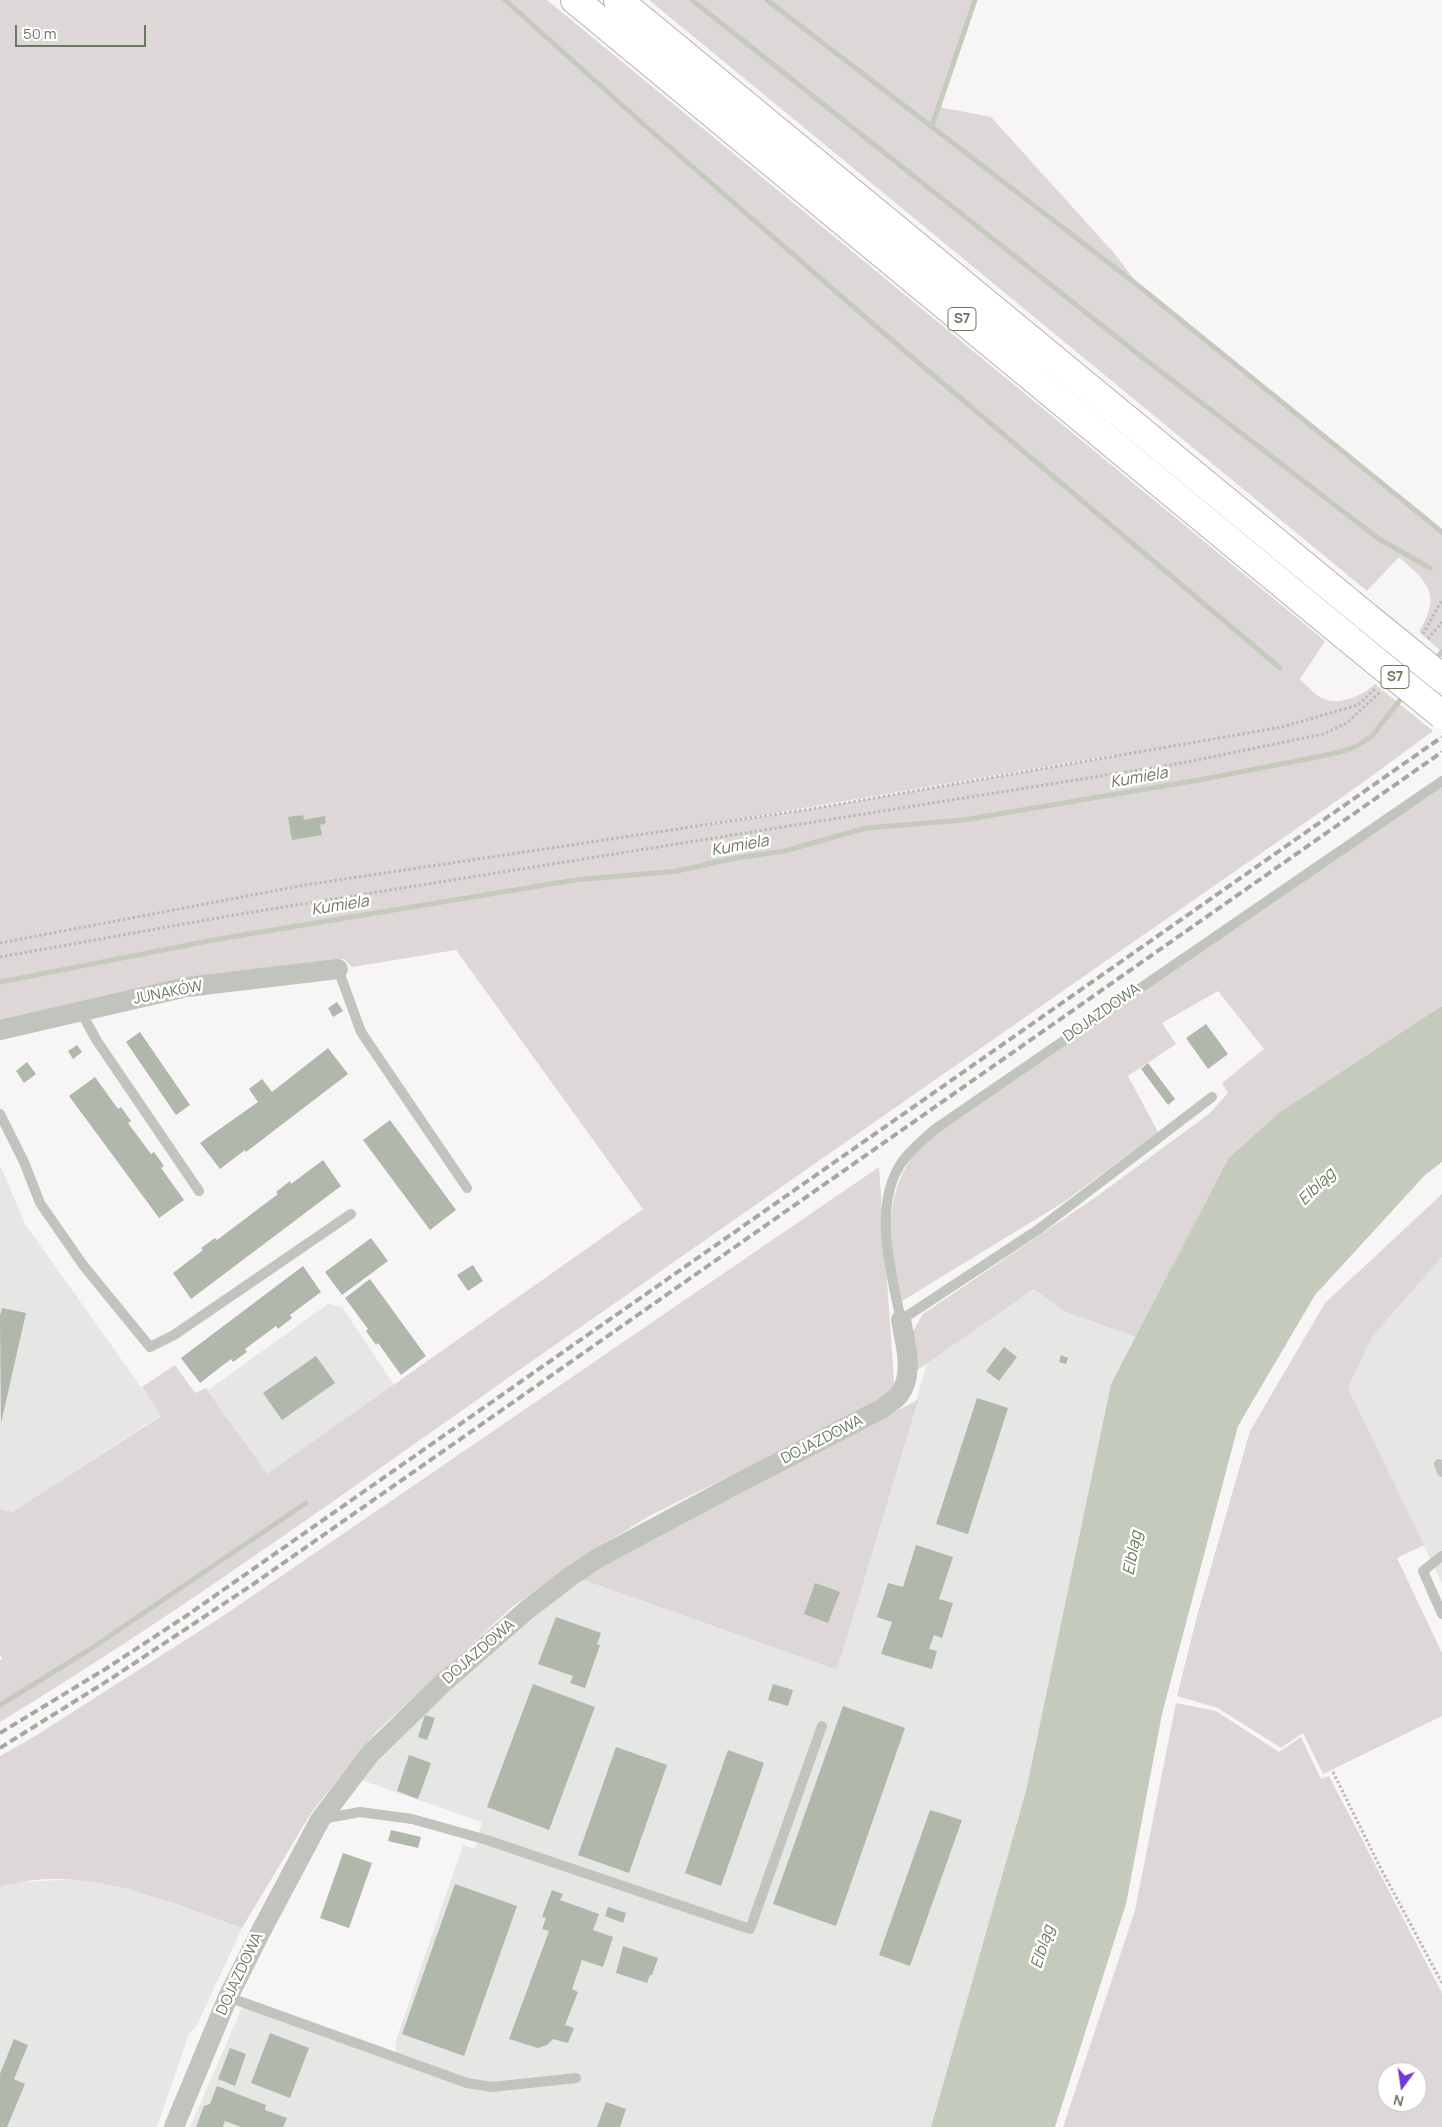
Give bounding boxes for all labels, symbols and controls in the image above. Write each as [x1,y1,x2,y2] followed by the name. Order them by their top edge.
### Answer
[18,15,149,47] scale bar
[23,23,57,44] text: 50 m
[948,308,976,330] road number: S7
[1381,666,1409,689] road number: S7
[1109,764,1169,792] water label: Kumiela
[710,832,770,860] water label: Kumiela
[310,892,370,920] water label: Kumiela
[132,977,204,1009] street label: JUNAKÓW
[1060,980,1144,1046] street label: DOJAZDOWA
[1295,1165,1339,1209] water label: Elbląg
[778,1412,866,1468] street label: DOJAZDOWA
[1120,1529,1146,1577] water label: Elbląg
[439,1616,519,1688] street label: DOJAZDOWA
[1027,1923,1059,1971] water label: Elbląg
[213,1930,267,2018] street label: DOJAZDOWA
[1377,2062,1427,2112] north arrow
[1391,2091,1406,2112] text: N

